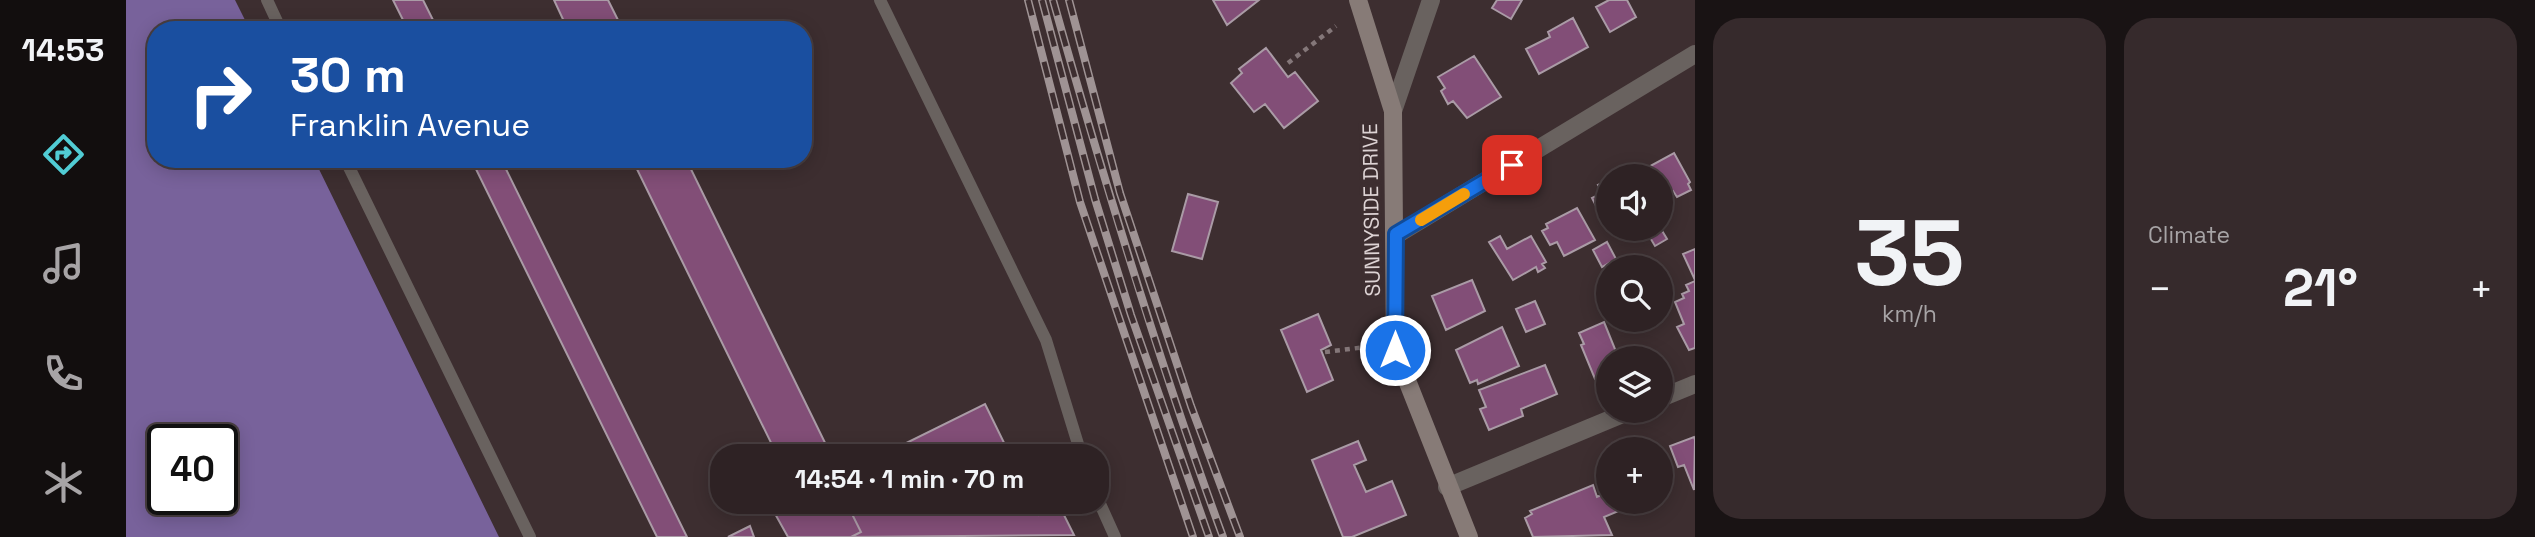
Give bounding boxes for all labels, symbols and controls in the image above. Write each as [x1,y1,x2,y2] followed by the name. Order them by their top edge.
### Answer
[21,30,105,70] text: 14:53
[290,44,406,106] text: 30 m
[175,49,266,140] icon: right
[290,105,530,145] text: Franklin Avenue
[1356,123,1386,297] street label: SUNNYSIDE DRIVE
[39,130,88,179] icon: directions
[1482,135,1542,195] pin
[1493,146,1531,184] icon: arrive
[1596,164,1673,514] map controls
[1596,164,1673,241] button: sound
[1855,195,1964,312] text: 35
[2148,220,2230,250] text: Climate
[39,239,88,288] icon: music
[1596,255,1673,332] button: search
[2283,255,2358,321] text: 21°
[2148,265,2172,313] text: −
[2469,265,2493,313] text: +
[1882,299,1937,329] text: km/h
[1358,313,1432,387] position arrow
[1596,346,1673,423] button: layers
[39,349,88,398] icon: phone
[147,424,238,515] speed limit sign: 40
[1596,437,1673,514] button: +
[39,458,88,507] icon: climate
[795,462,1024,496] text: 14:54 · 1 min · 70 m

